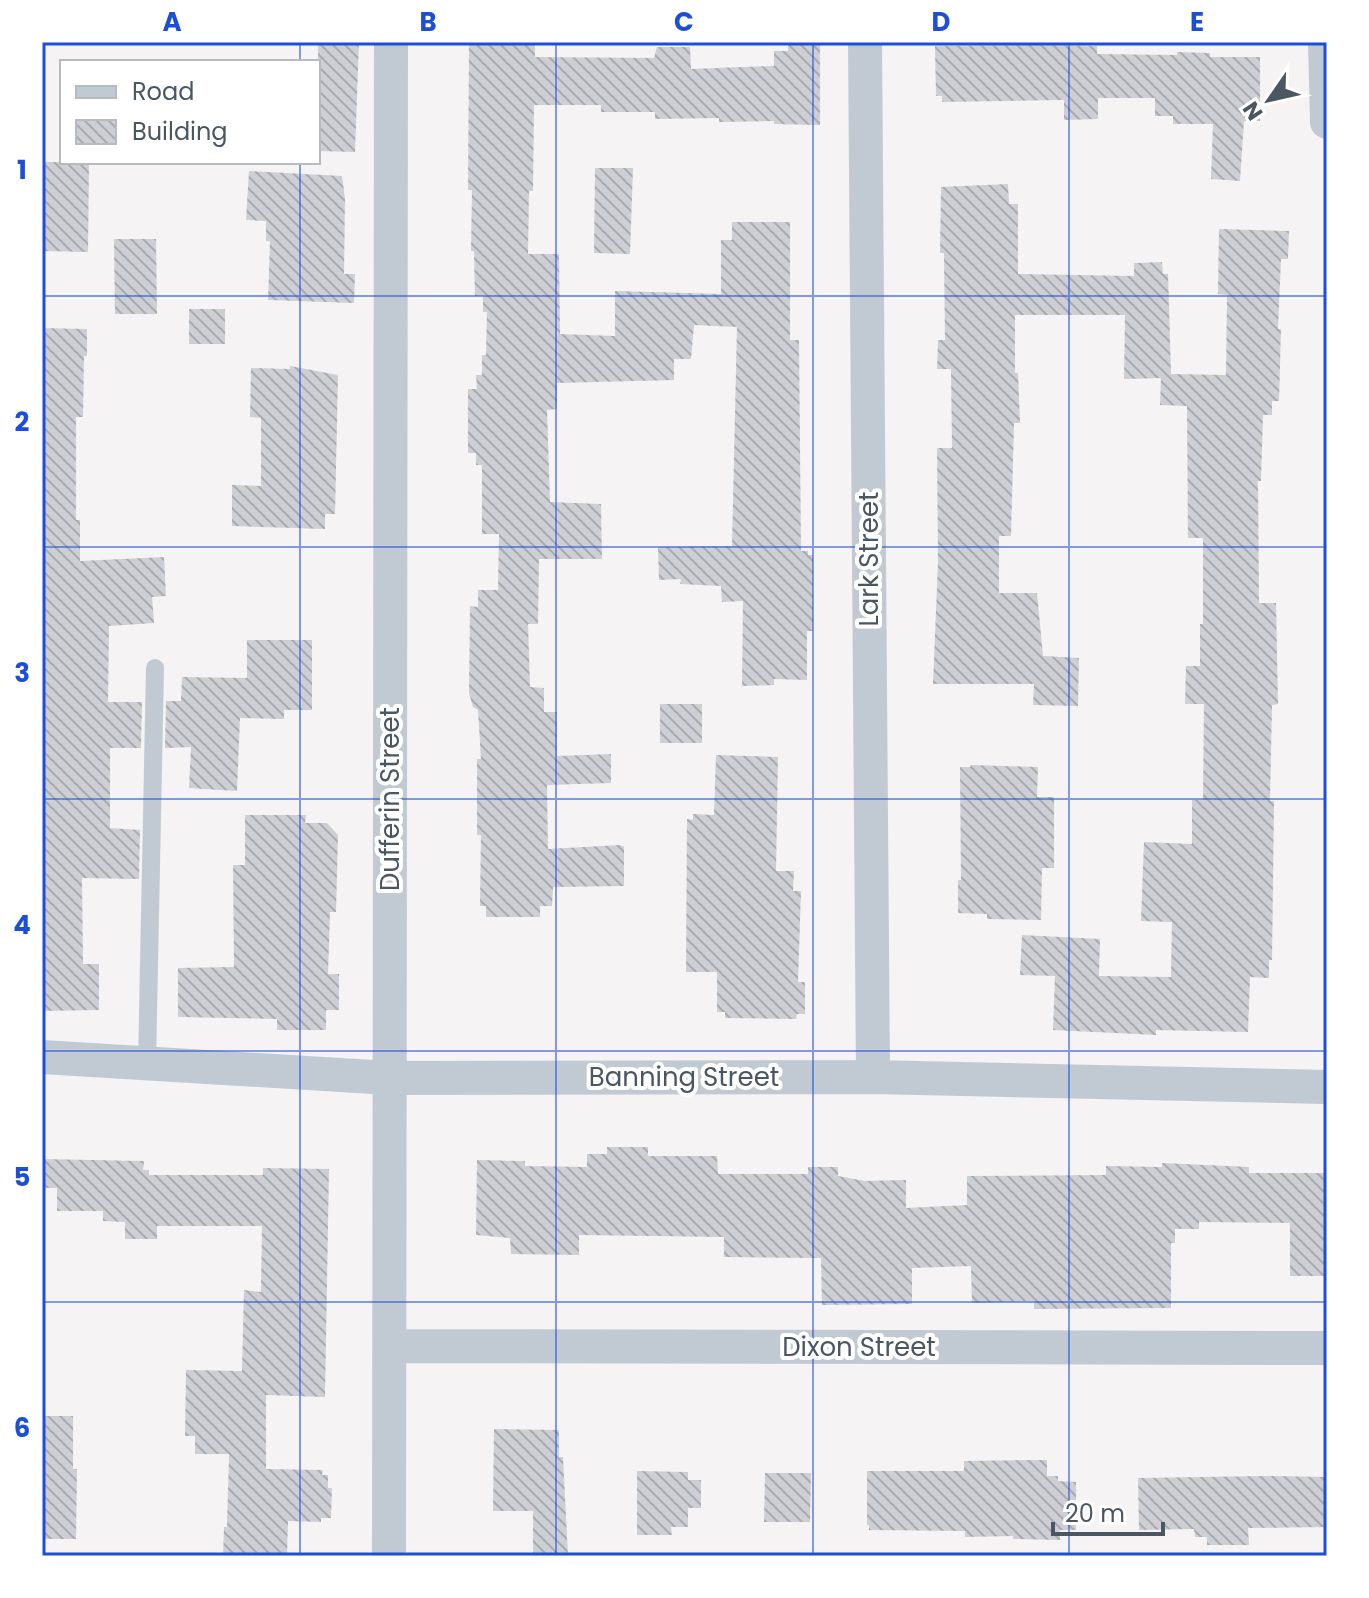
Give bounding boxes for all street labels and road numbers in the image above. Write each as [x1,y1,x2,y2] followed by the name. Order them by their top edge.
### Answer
[851,492,887,626] street label: Lark Street
[372,707,408,891] street label: Dufferin Street
[589,1059,779,1095] street label: Banning Street
[782,1329,936,1365] street label: Dixon Street

